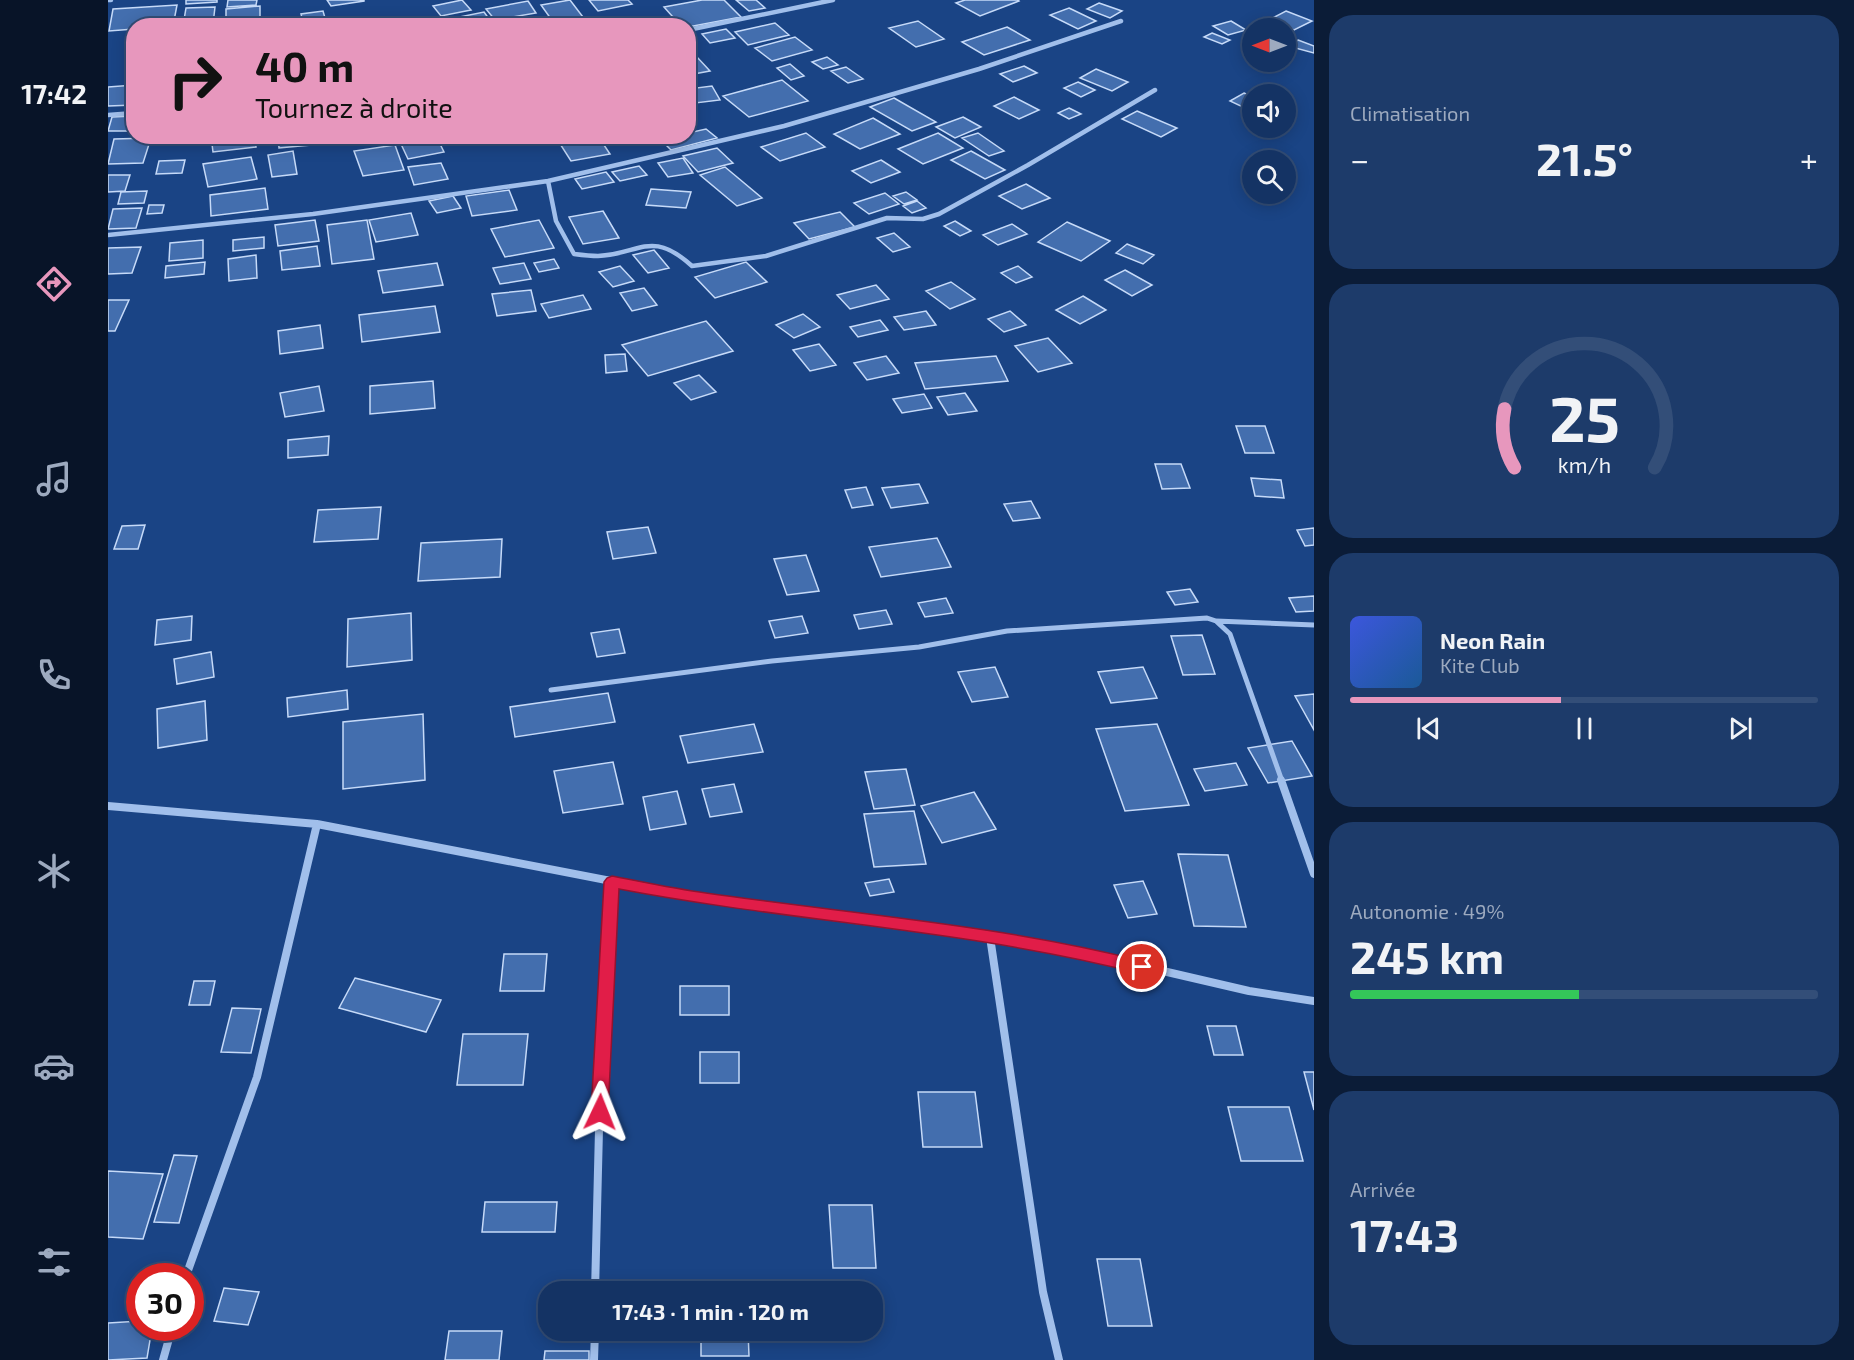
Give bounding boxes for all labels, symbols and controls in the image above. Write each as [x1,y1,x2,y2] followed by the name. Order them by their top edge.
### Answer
[1242,18,1296,72] north arrow
[1242,18,1296,204] map controls
[255,40,354,90] text: 40 m
[156,42,234,120] icon: right
[21,77,87,109] text: 17:42
[1242,84,1296,138] button: sound
[255,91,453,123] text: Tournez à droite
[1350,101,1470,125] text: Climatisation
[1536,131,1633,185] text: 21.5°
[1350,139,1369,179] text: −
[1800,139,1818,179] text: +
[1242,150,1296,204] button: search
[33,263,75,305] icon: directions
[1549,380,1619,455] text: 25
[1557,452,1611,477] text: km/h
[33,458,75,500] icon: music
[1440,627,1545,653] text: Neon Rain
[1440,653,1520,677] text: Kite Club
[33,654,75,696] icon: phone
[1412,712,1445,745] icon: previous
[1568,712,1601,745] icon: pause
[1724,712,1757,745] icon: next
[33,850,75,892] icon: climate
[1350,899,1504,923] text: Autonomie · 49%
[1350,929,1504,983] text: 245 km
[1116,941,1167,992] pin
[1125,950,1158,983] icon: arrive
[33,1045,75,1087] icon: car
[568,1080,632,1144] position arrow
[1350,1177,1415,1201] text: Arrivée
[1350,1207,1459,1261] text: 17:43
[33,1241,75,1283] icon: filters
[126,1263,204,1341] speed limit sign: 30
[612,1298,809,1324] text: 17:43 · 1 min · 120 m

